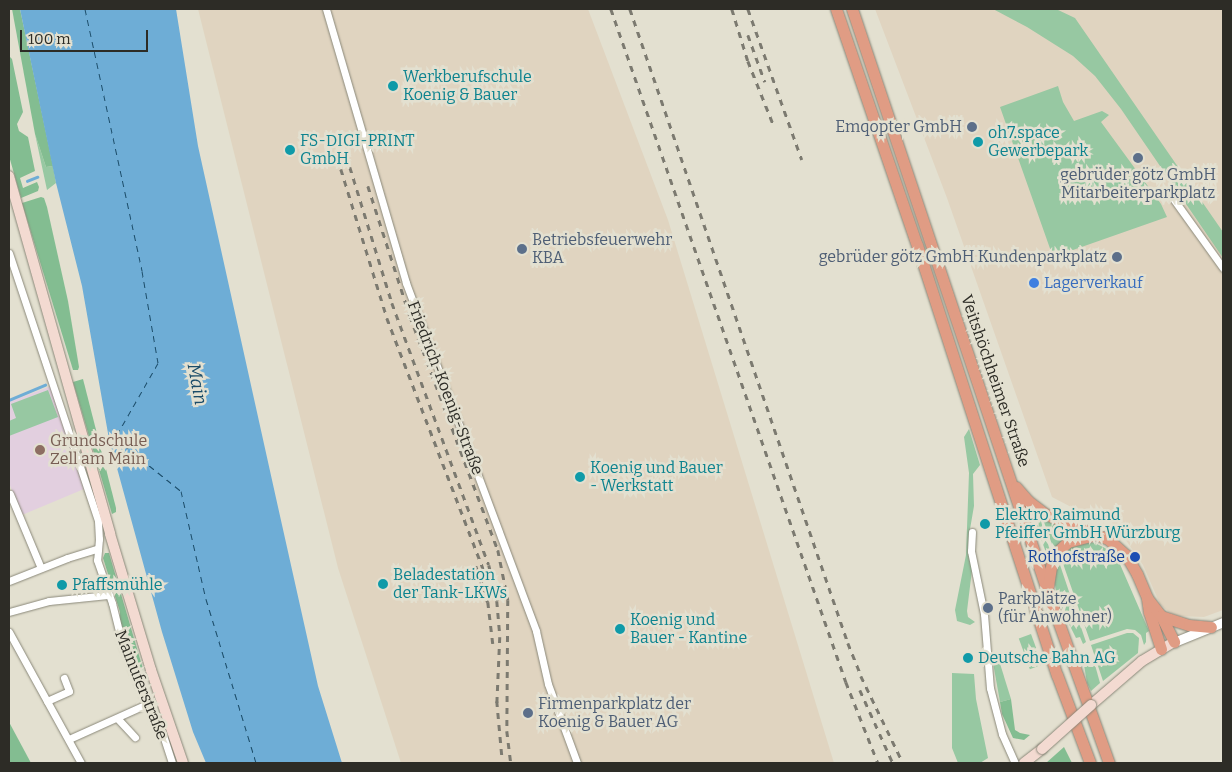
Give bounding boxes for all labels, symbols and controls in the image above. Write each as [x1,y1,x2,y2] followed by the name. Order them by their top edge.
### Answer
[22,20,150,52] scale bar
[28,30,71,48] text: 100 m
[403,67,532,105] place label: Werkberufschule Koenig & Bauer
[387,80,399,92] marker: Werkberufschule Koenig & Bauer
[835,117,962,137] place label: Emqopter GmbH
[966,121,978,133] marker: Emqopter GmbH
[988,123,1088,161] place label: oh7.space Gewerbepark
[300,131,415,169] place label: FS-DIGI-PRINT GmbH
[972,136,984,148] marker: oh7.space Gewerbepark
[284,144,296,156] marker: FS-DIGI-PRINT GmbH
[1132,152,1144,164] marker: gebrüder götz GmbH Mitarbeiterparkplatz
[1060,165,1216,203] place label: gebrüder götz GmbH Mitarbeiterparkplatz
[532,230,672,268] place label: Betriebsfeuerwehr KBA
[516,243,528,255] marker: Betriebsfeuerwehr KBA
[819,247,1107,267] place label: gebrüder götz GmbH Kundenparkplatz
[1111,251,1123,263] marker: gebrüder götz GmbH Kundenparkplatz
[1044,273,1143,293] place label: Lagerverkauf
[1028,277,1040,289] marker: Lagerverkauf
[956,292,1034,470] street label: Veitshöchheimer Straße
[403,298,487,478] street label: Friedrich-Koenig-Straße
[182,361,212,407] water label: Main
[50,431,147,469] place label: Grundschule Zell am Main
[34,444,46,456] marker: Grundschule Zell am Main
[590,458,723,496] place label: Koenig und Bauer - Werkstatt
[574,471,586,483] marker: Koenig und Bauer - Werkstatt
[995,505,1180,543] place label: Elektro Raimund Pfeiffer GmbH Würzburg
[979,518,991,530] marker: Elektro Raimund Pfeiffer GmbH Würzburg
[1028,547,1125,567] place label: Rothofstraße
[1129,551,1141,563] marker: Rothofstraße
[393,565,507,603] place label: Beladestation der Tank-LKWs
[72,575,163,595] place label: Pfaffsmühle
[377,578,389,590] marker: Beladestation der Tank-LKWs
[56,579,68,591] marker: Pfaffsmühle
[998,589,1112,627] place label: Parkplätze (für Anwohner)
[982,602,994,614] marker: Parkplätze (für Anwohner)
[630,610,747,648] place label: Koenig und Bauer - Kantine
[614,623,626,635] marker: Koenig und Bauer - Kantine
[110,627,172,743] street label: Mainuferstraße
[978,648,1116,668] place label: Deutsche Bahn AG
[962,652,974,664] marker: Deutsche Bahn AG
[538,694,691,732] place label: Firmenparkplatz der Koenig & Bauer AG
[522,707,534,719] marker: Firmenparkplatz der Koenig & Bauer AG

